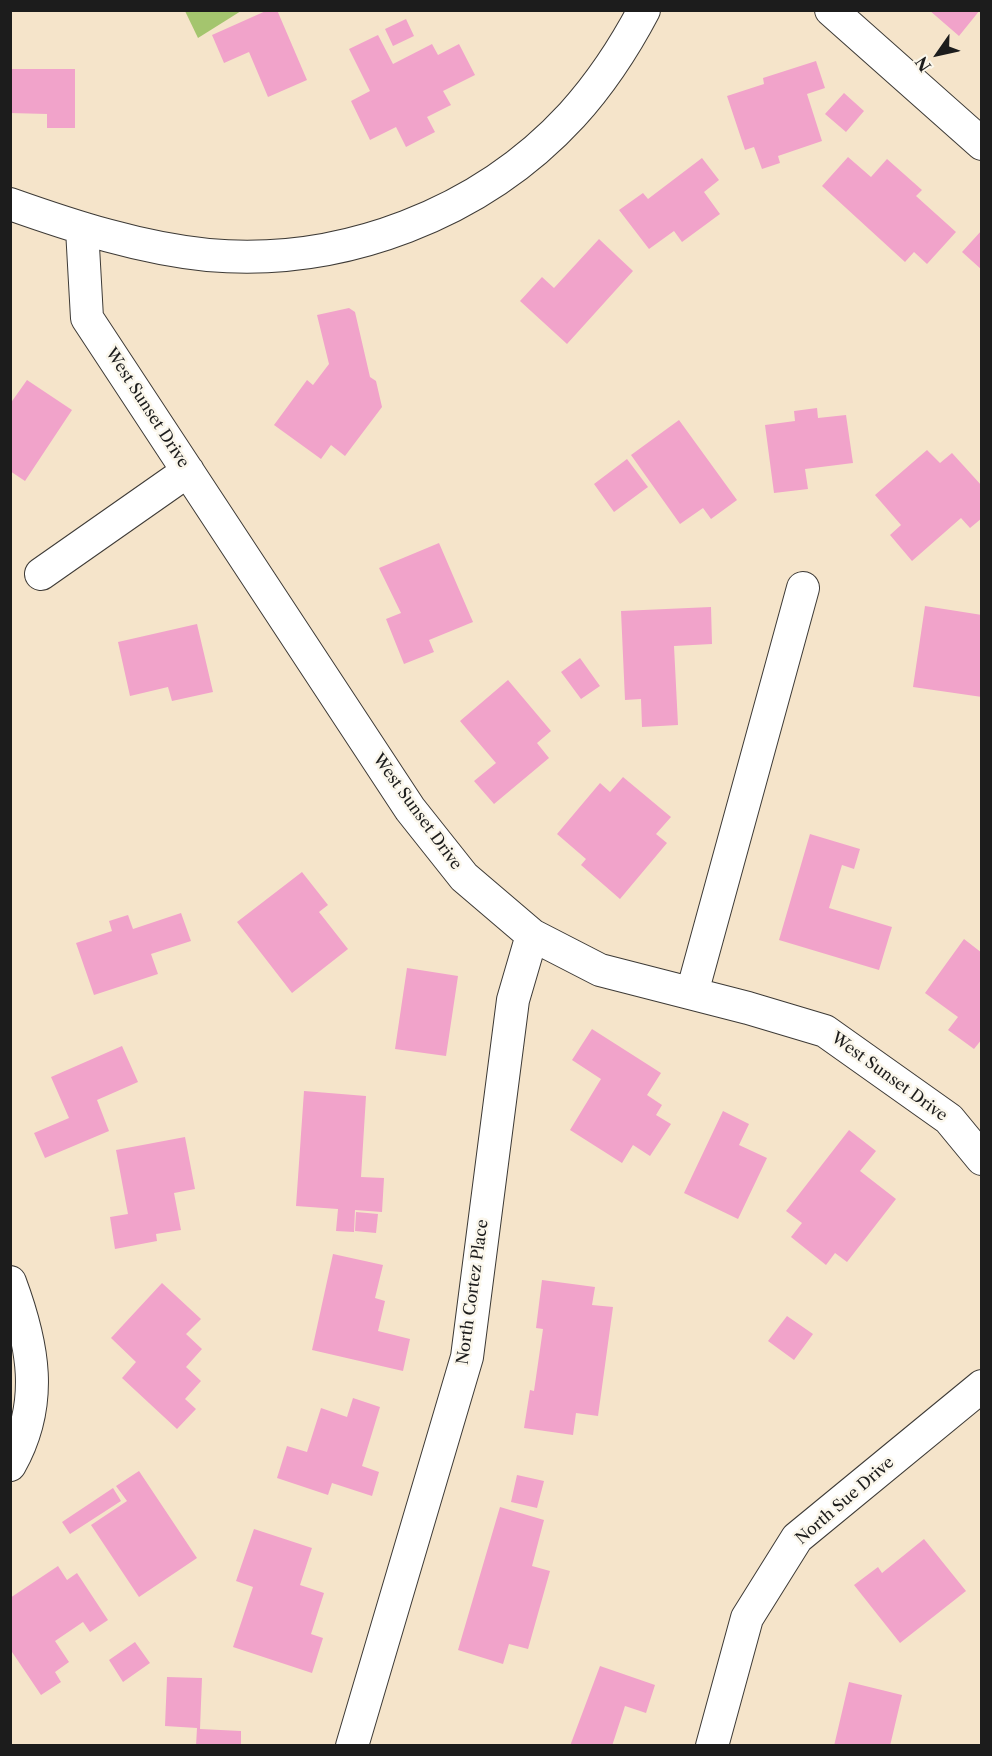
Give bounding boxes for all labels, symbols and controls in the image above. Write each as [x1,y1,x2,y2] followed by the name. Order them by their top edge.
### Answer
[908,24,968,84] north arrow
[911,53,935,75] text: N
[101,345,193,471] street label: West Sunset Drive
[368,750,466,874] street label: West Sunset Drive
[827,1028,951,1126] street label: West Sunset Drive
[453,1218,493,1366] street label: North Cortez Place
[792,1453,898,1549] street label: North Sue Drive

